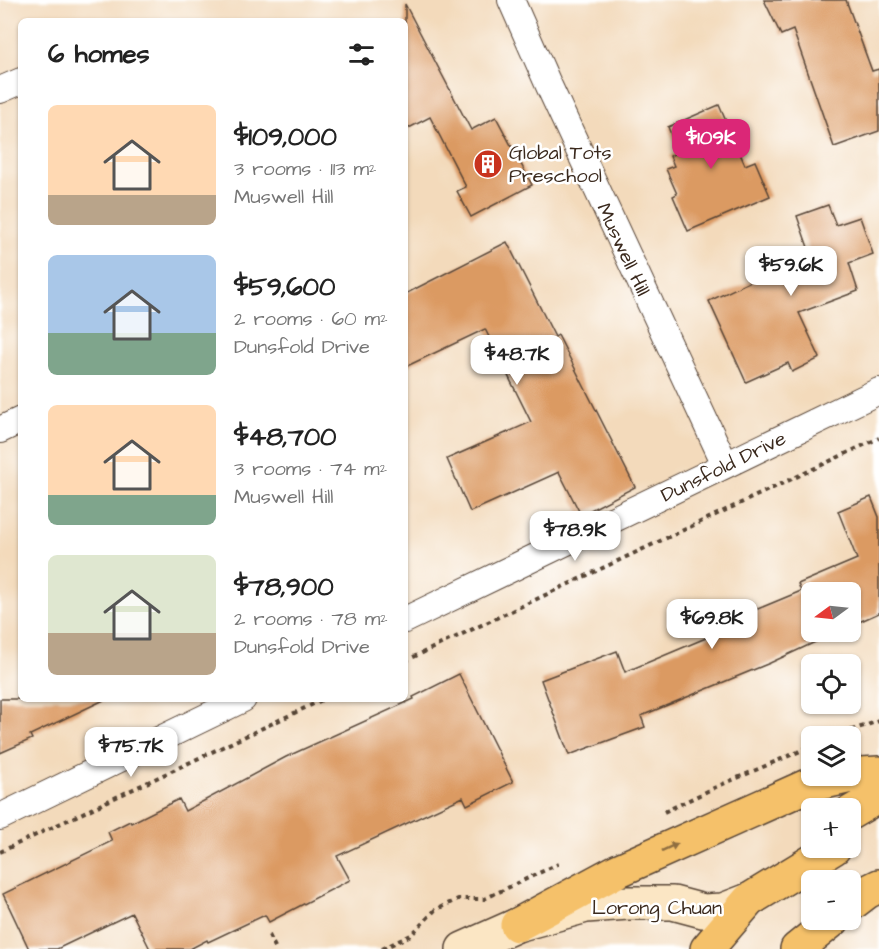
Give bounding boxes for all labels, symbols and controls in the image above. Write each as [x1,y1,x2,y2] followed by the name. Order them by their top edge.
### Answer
[48,36,150,72] text: 6 homes
[345,38,378,71] icon: filters
[234,119,337,155] text: $109,000
[669,119,753,170] pin: $109K
[686,124,736,152] text: $109K
[96,129,168,201] icon: home
[509,139,612,190] place label: Global Tots Preschool
[472,148,504,180] building icon: Global Tots Preschool
[234,155,377,183] text: 3 rooms · 113 m²
[234,183,333,211] text: Muswell Hill
[589,198,657,300] street label: Muswell Hill
[742,246,840,297] pin: $59.6K
[759,251,823,279] text: $59.6K
[234,269,335,305] text: $59,600
[96,279,168,351] icon: home
[234,305,388,333] text: 2 rooms · 60 m²
[234,333,370,361] text: Dunsfold Drive
[468,335,566,386] pin: $48.7K
[485,340,549,368] text: $48.7K
[234,419,336,455] text: $48,700
[656,424,791,509] street label: Dunsfold Drive
[96,429,168,501] icon: home
[234,455,387,483] text: 3 rooms · 74 m²
[234,483,333,511] text: Muswell Hill
[526,511,624,562] pin: $78.9K
[544,516,606,544] text: $78.9K
[234,569,334,605] text: $78,900
[96,579,168,651] icon: home
[801,582,861,642] north arrow
[801,582,861,930] map controls
[663,599,761,650] pin: $69.8K
[681,604,743,632] text: $69.8K
[234,605,388,633] text: 2 rooms · 78 m²
[234,633,370,661] text: Dunsfold Drive
[801,654,861,714] button: locate
[801,726,861,786] button: layers
[82,727,180,778] pin: $75.7K
[99,732,163,760] text: $75.7K
[801,798,861,858] button: +
[662,842,679,851] one-way arrow
[801,870,861,930] button: −
[592,894,722,923] street label: Lorong Chuan

